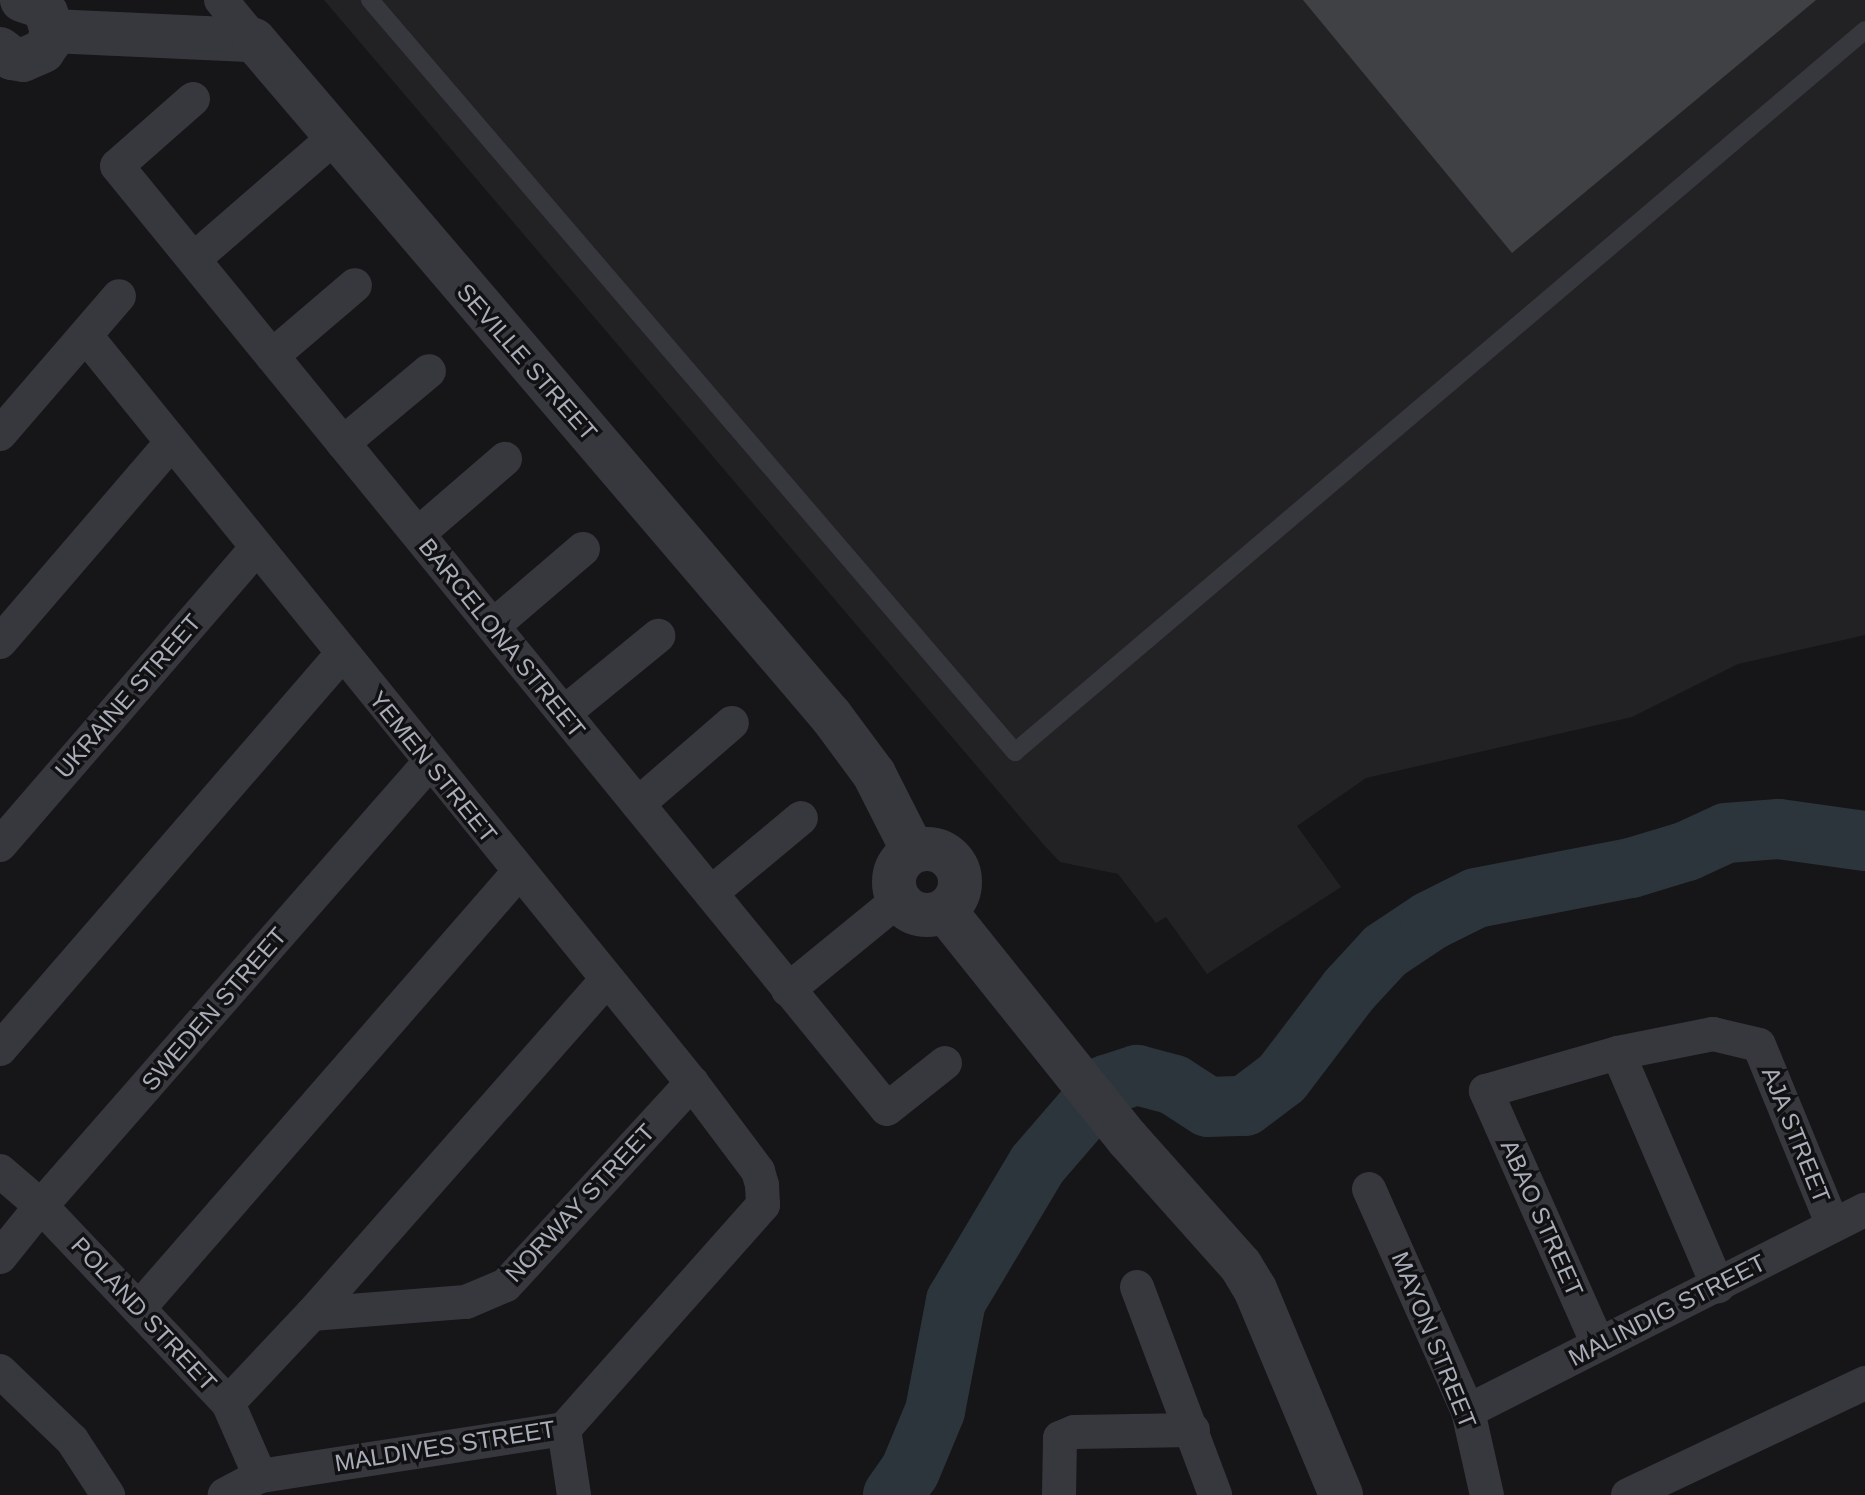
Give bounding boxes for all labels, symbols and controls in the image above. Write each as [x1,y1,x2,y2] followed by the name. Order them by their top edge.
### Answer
[451,278,603,446] street label: SEVILLE STREET
[412,532,592,744] street label: BARCELONA STREET
[49,608,207,784] street label: UKRAINE STREET
[363,685,503,849] street label: YEMEN STREET
[135,922,293,1096] street label: SWEDEN STREET
[1755,1062,1837,1208] street label: AJA STREET
[499,1118,661,1288] street label: NORWAY STREET
[1495,1135,1589,1301] street label: ABAO STREET
[65,1231,223,1397] street label: POLAND STREET
[1386,1248,1482,1432] street label: MAYON STREET
[1564,1248,1770,1372] street label: MALINDIG STREET
[333,1414,557,1478] street label: MALDIVES STREET

